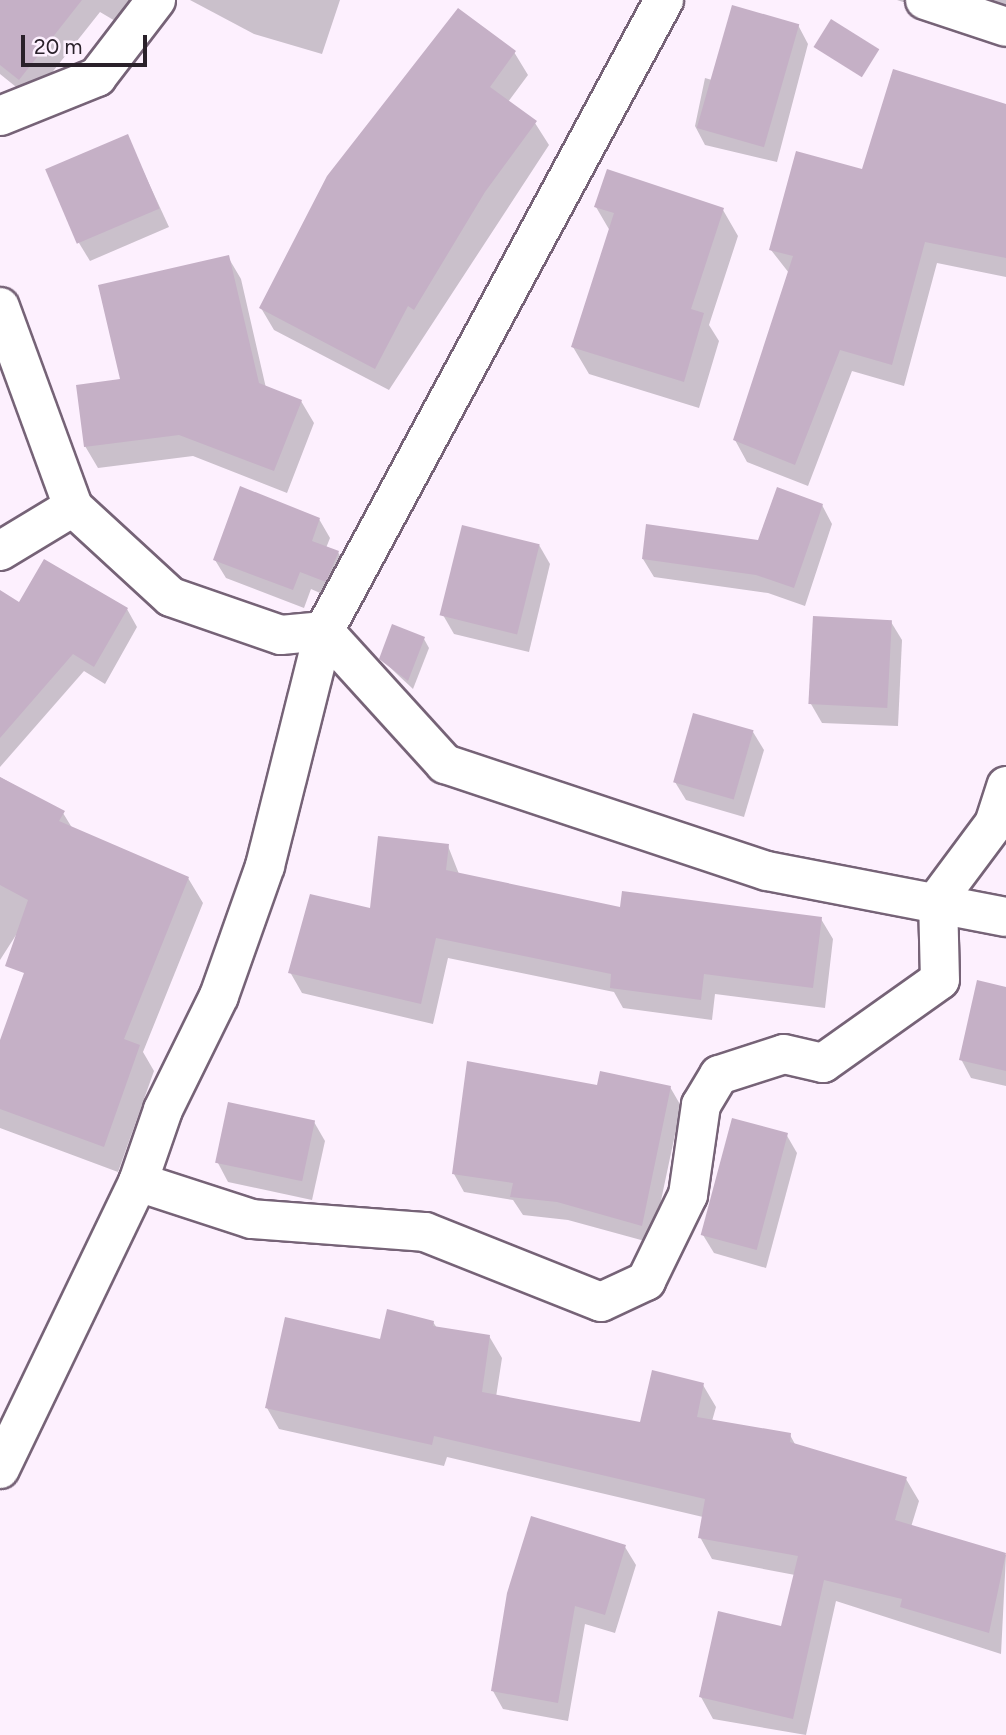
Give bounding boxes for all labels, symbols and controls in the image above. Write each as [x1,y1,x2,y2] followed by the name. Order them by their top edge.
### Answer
[24,21,150,65] scale bar
[34,34,82,59] text: 20 m

